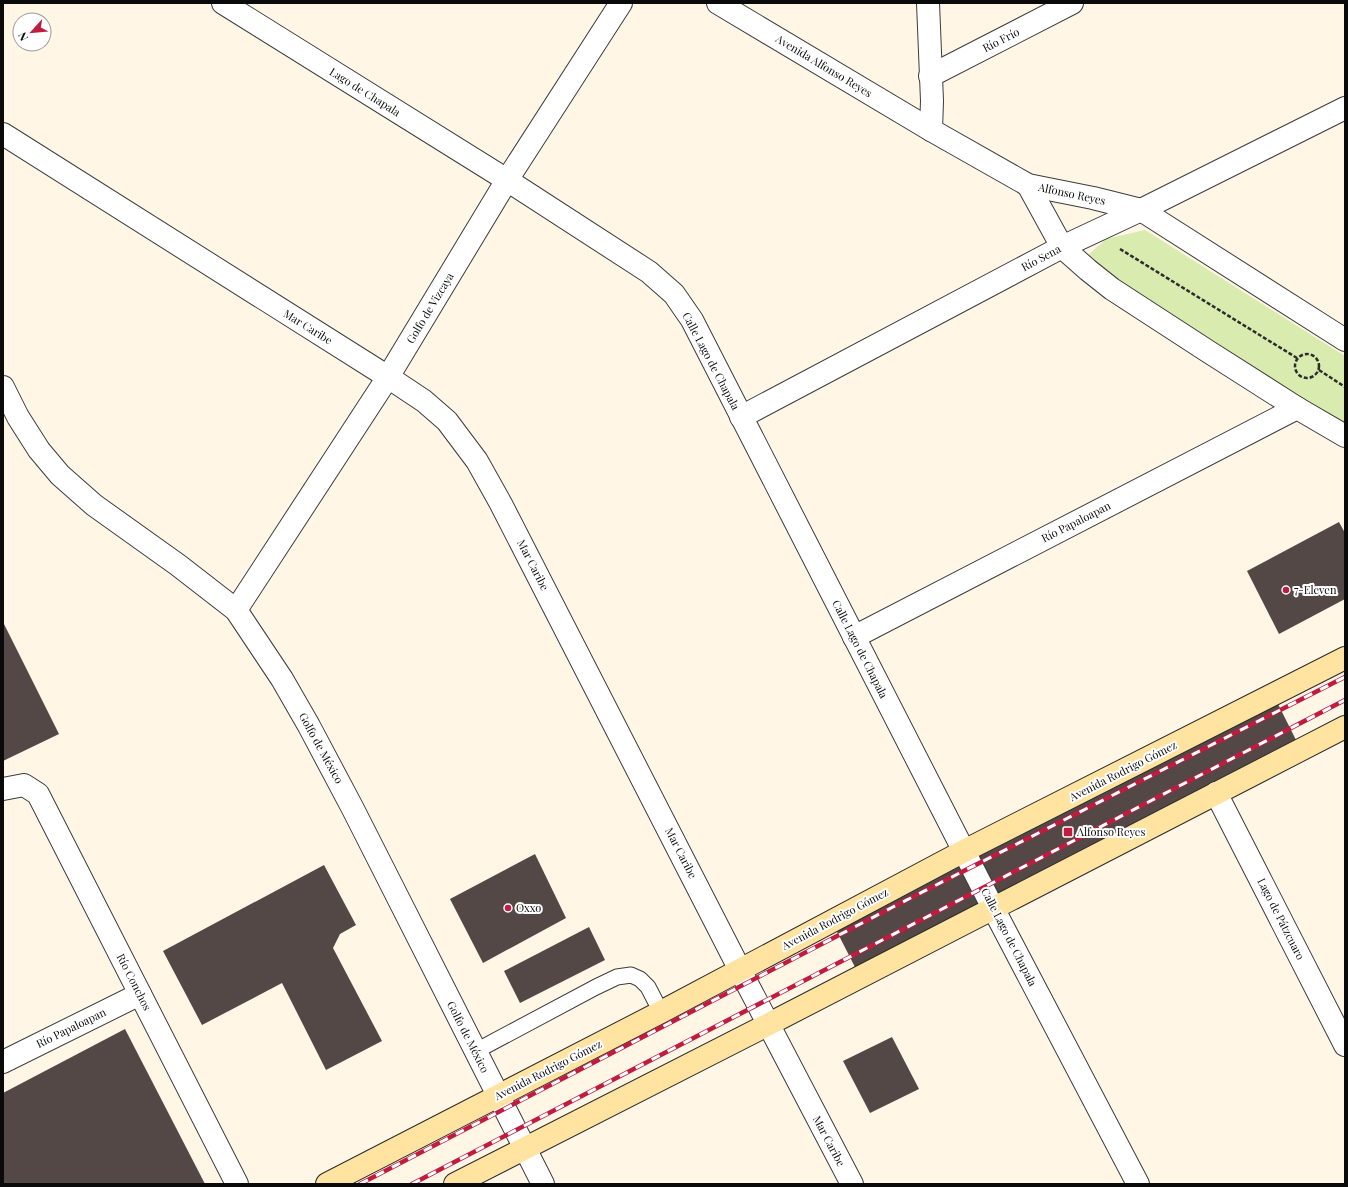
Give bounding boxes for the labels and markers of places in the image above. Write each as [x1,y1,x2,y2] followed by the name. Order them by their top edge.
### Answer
[1294,582,1337,597] place label: 7-Eleven
[1281,585,1291,595] marker: 7-Eleven
[1076,824,1145,839] place label: Alfonso Reyes
[1062,826,1074,838] marker: Alfonso Reyes
[516,900,541,915] place label: Oxxo
[503,903,513,913] marker: Oxxo

